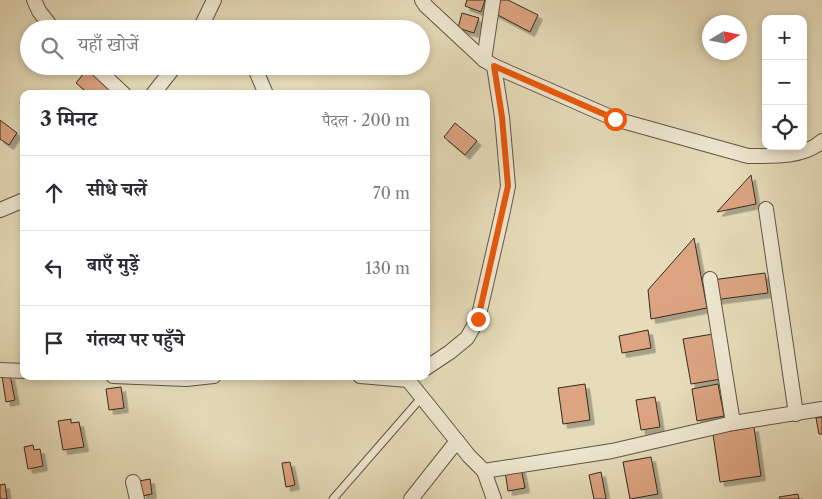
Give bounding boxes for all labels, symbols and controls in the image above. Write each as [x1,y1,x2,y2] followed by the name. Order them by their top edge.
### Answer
[702,15,747,60] north arrow
[762,15,807,150] map controls
[762,15,807,60] button: +
[20,20,430,75] search box
[78,33,139,56] text: यहाँ खोजें
[38,34,66,62] icon: search
[762,60,807,105] button: −
[762,105,807,150] button: locate
[40,106,97,131] text: 3 मिनट
[604,108,627,131] route start
[322,110,410,130] text: पैदल · 200 m
[87,178,147,201] text: सीधे चलें
[40,179,68,207] icon: ahead
[373,183,410,203] text: 70 m
[87,253,139,276] text: बाएँ मुड़ें
[40,254,68,282] icon: left
[365,258,410,278] text: 130 m
[467,308,490,331] route end
[87,328,184,351] text: गंतव्य पर पहुँचे
[40,329,68,357] icon: arrive

